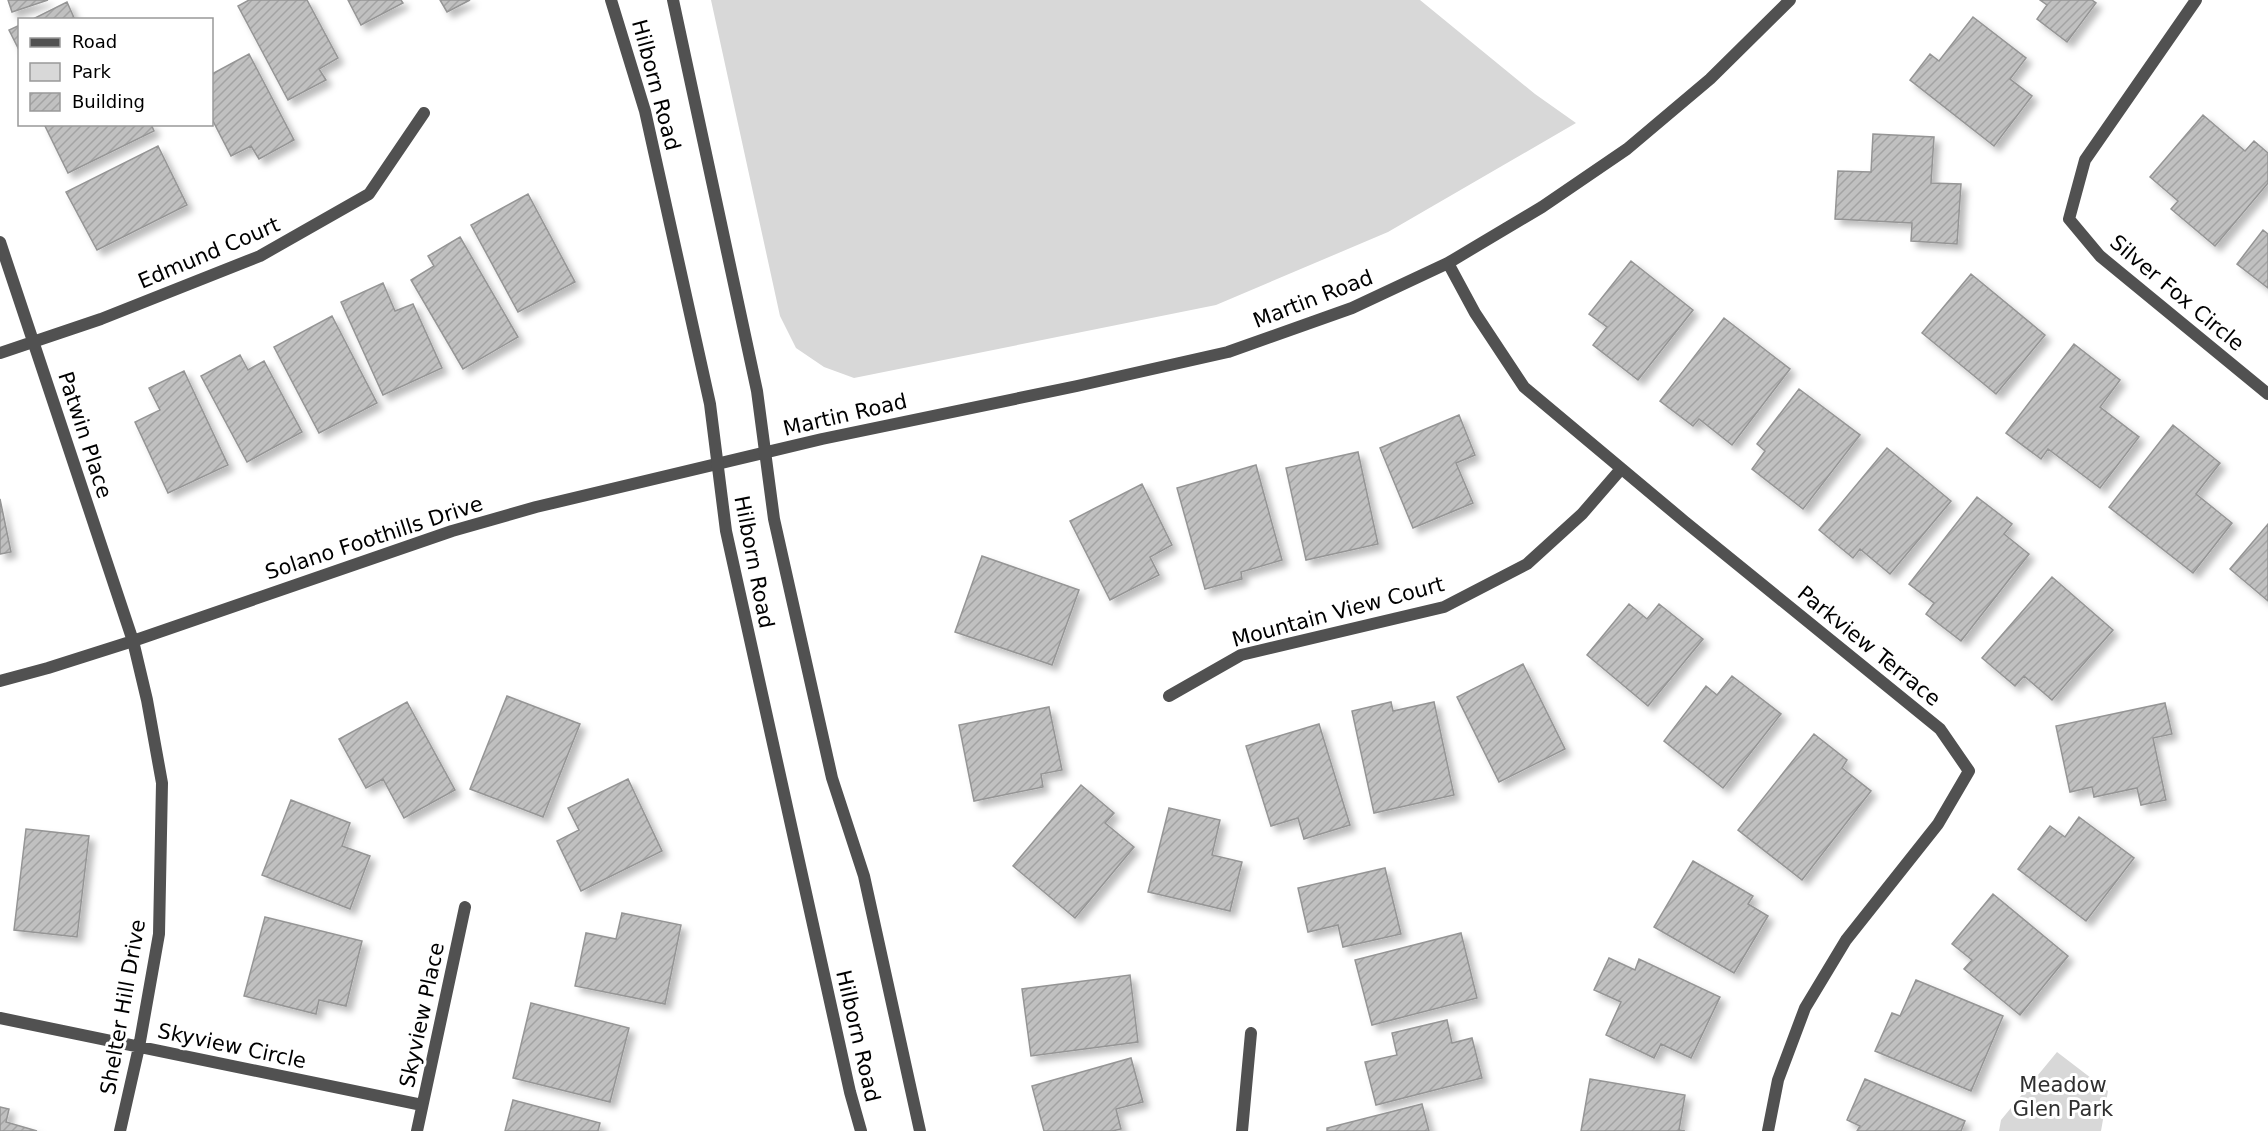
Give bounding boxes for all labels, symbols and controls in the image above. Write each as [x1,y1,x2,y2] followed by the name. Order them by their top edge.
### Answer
[627,17,685,153] street label: Hilborn Road
[18,18,213,126] legend
[72,31,117,52] text: Road
[72,61,111,82] text: Park
[72,91,145,112] text: Building
[135,212,283,294] street label: Edmund Court
[2105,230,2249,356] street label: Silver Fox Circle
[1250,265,1376,333] street label: Martin Road
[53,369,117,501] street label: Patwin Place
[781,389,909,441] street label: Martin Road
[262,491,486,585] street label: Solano Foothills Drive
[729,494,779,630] street label: Hilborn Road
[1229,572,1447,652] street label: Mountain View Court
[1793,581,1945,711] street label: Parkview Terrace
[96,917,150,1097] street label: Shelter Hill Drive
[395,940,449,1090] street label: Skyview Place
[831,968,885,1104] street label: Hilborn Road
[156,1019,308,1073] street label: Skyview Circle
[2013,1073,2114,1121] park label: Meadow Glen Park

